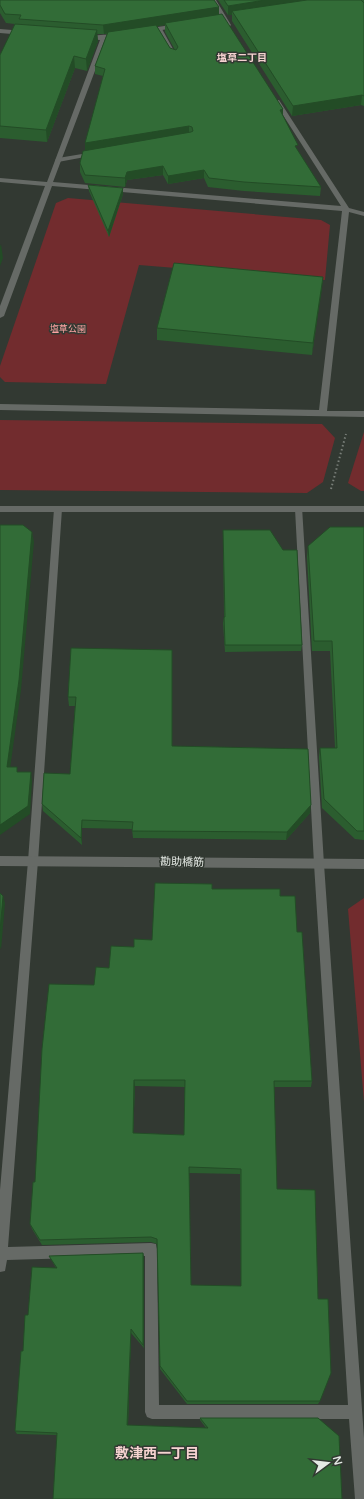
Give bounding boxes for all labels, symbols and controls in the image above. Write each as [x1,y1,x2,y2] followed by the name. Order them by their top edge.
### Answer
[217,52,267,64] district label: 塩草二丁目
[50,323,86,335] park label: 塩草公園
[160,855,204,869] street label: 勘助橋筋
[308,1443,348,1483] north arrow
[115,1445,199,1462] district label: 敷津西一丁目
[330,1455,345,1466] text: N

